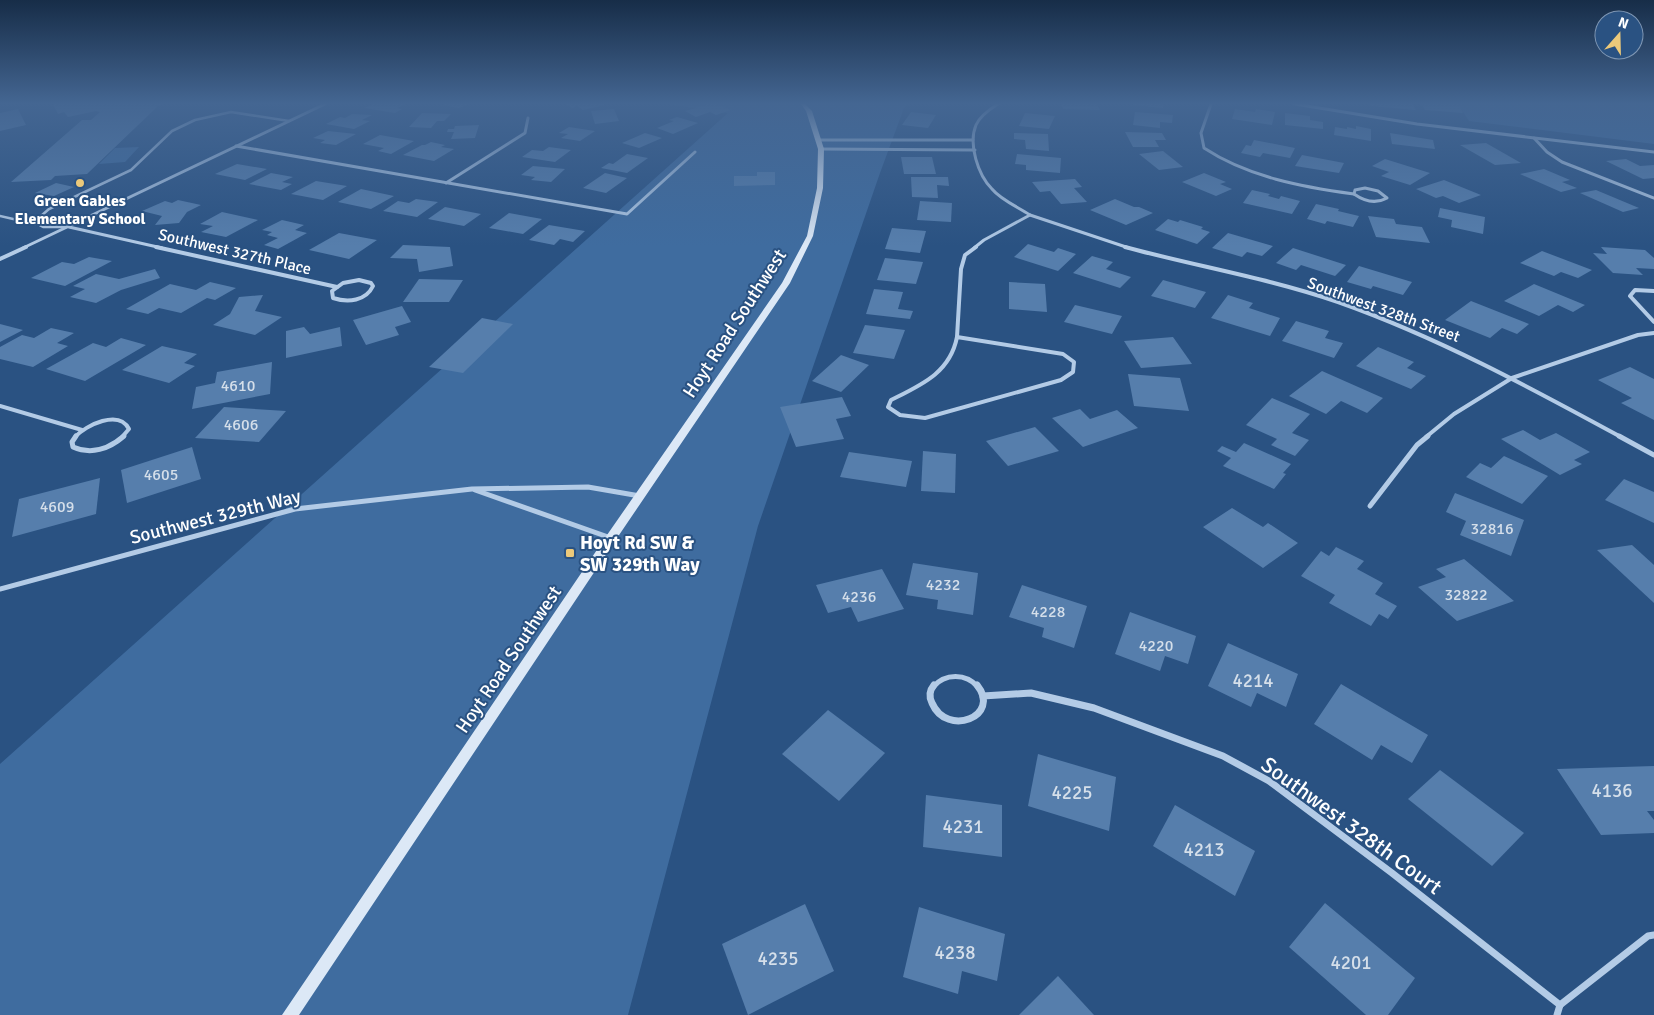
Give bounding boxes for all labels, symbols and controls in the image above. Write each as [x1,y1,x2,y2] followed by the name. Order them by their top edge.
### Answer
[1594,10,1644,60] north arrow
[1616,14,1631,33] text: N
[74,177,86,189] marker: Green Gables Elementary School
[14,191,146,229] place label: Green Gables Elementary School
[156,225,313,279] street label: Southwest 327th Place
[678,244,792,402] street label: Hoyt Road Southwest
[1305,273,1463,347] street label: Southwest 328th Street
[221,376,255,396] house number: 4610
[224,415,258,435] house number: 4606
[144,465,178,485] house number: 4605
[127,484,303,550] street label: Southwest 329th Way
[40,497,74,517] house number: 4609
[1470,519,1514,539] house number: 32816
[580,531,700,577] place label: Hoyt Rd SW & SW 329th Way
[564,547,576,559] marker: Hoyt Rd SW & SW 329th Way
[926,575,960,595] house number: 4232
[451,581,567,738] street label: Hoyt Road Southwest
[1444,585,1488,605] house number: 32822
[842,587,876,607] house number: 4236
[1031,602,1065,622] house number: 4228
[1139,636,1173,656] house number: 4220
[1232,669,1274,693] house number: 4214
[1256,751,1448,900] street label: Southwest 328th Court
[1591,779,1633,803] house number: 4136
[1051,781,1093,805] house number: 4225
[942,815,984,839] house number: 4231
[1183,838,1225,862] house number: 4213
[934,941,976,965] house number: 4238
[757,947,799,971] house number: 4235
[1330,951,1372,975] house number: 4201

